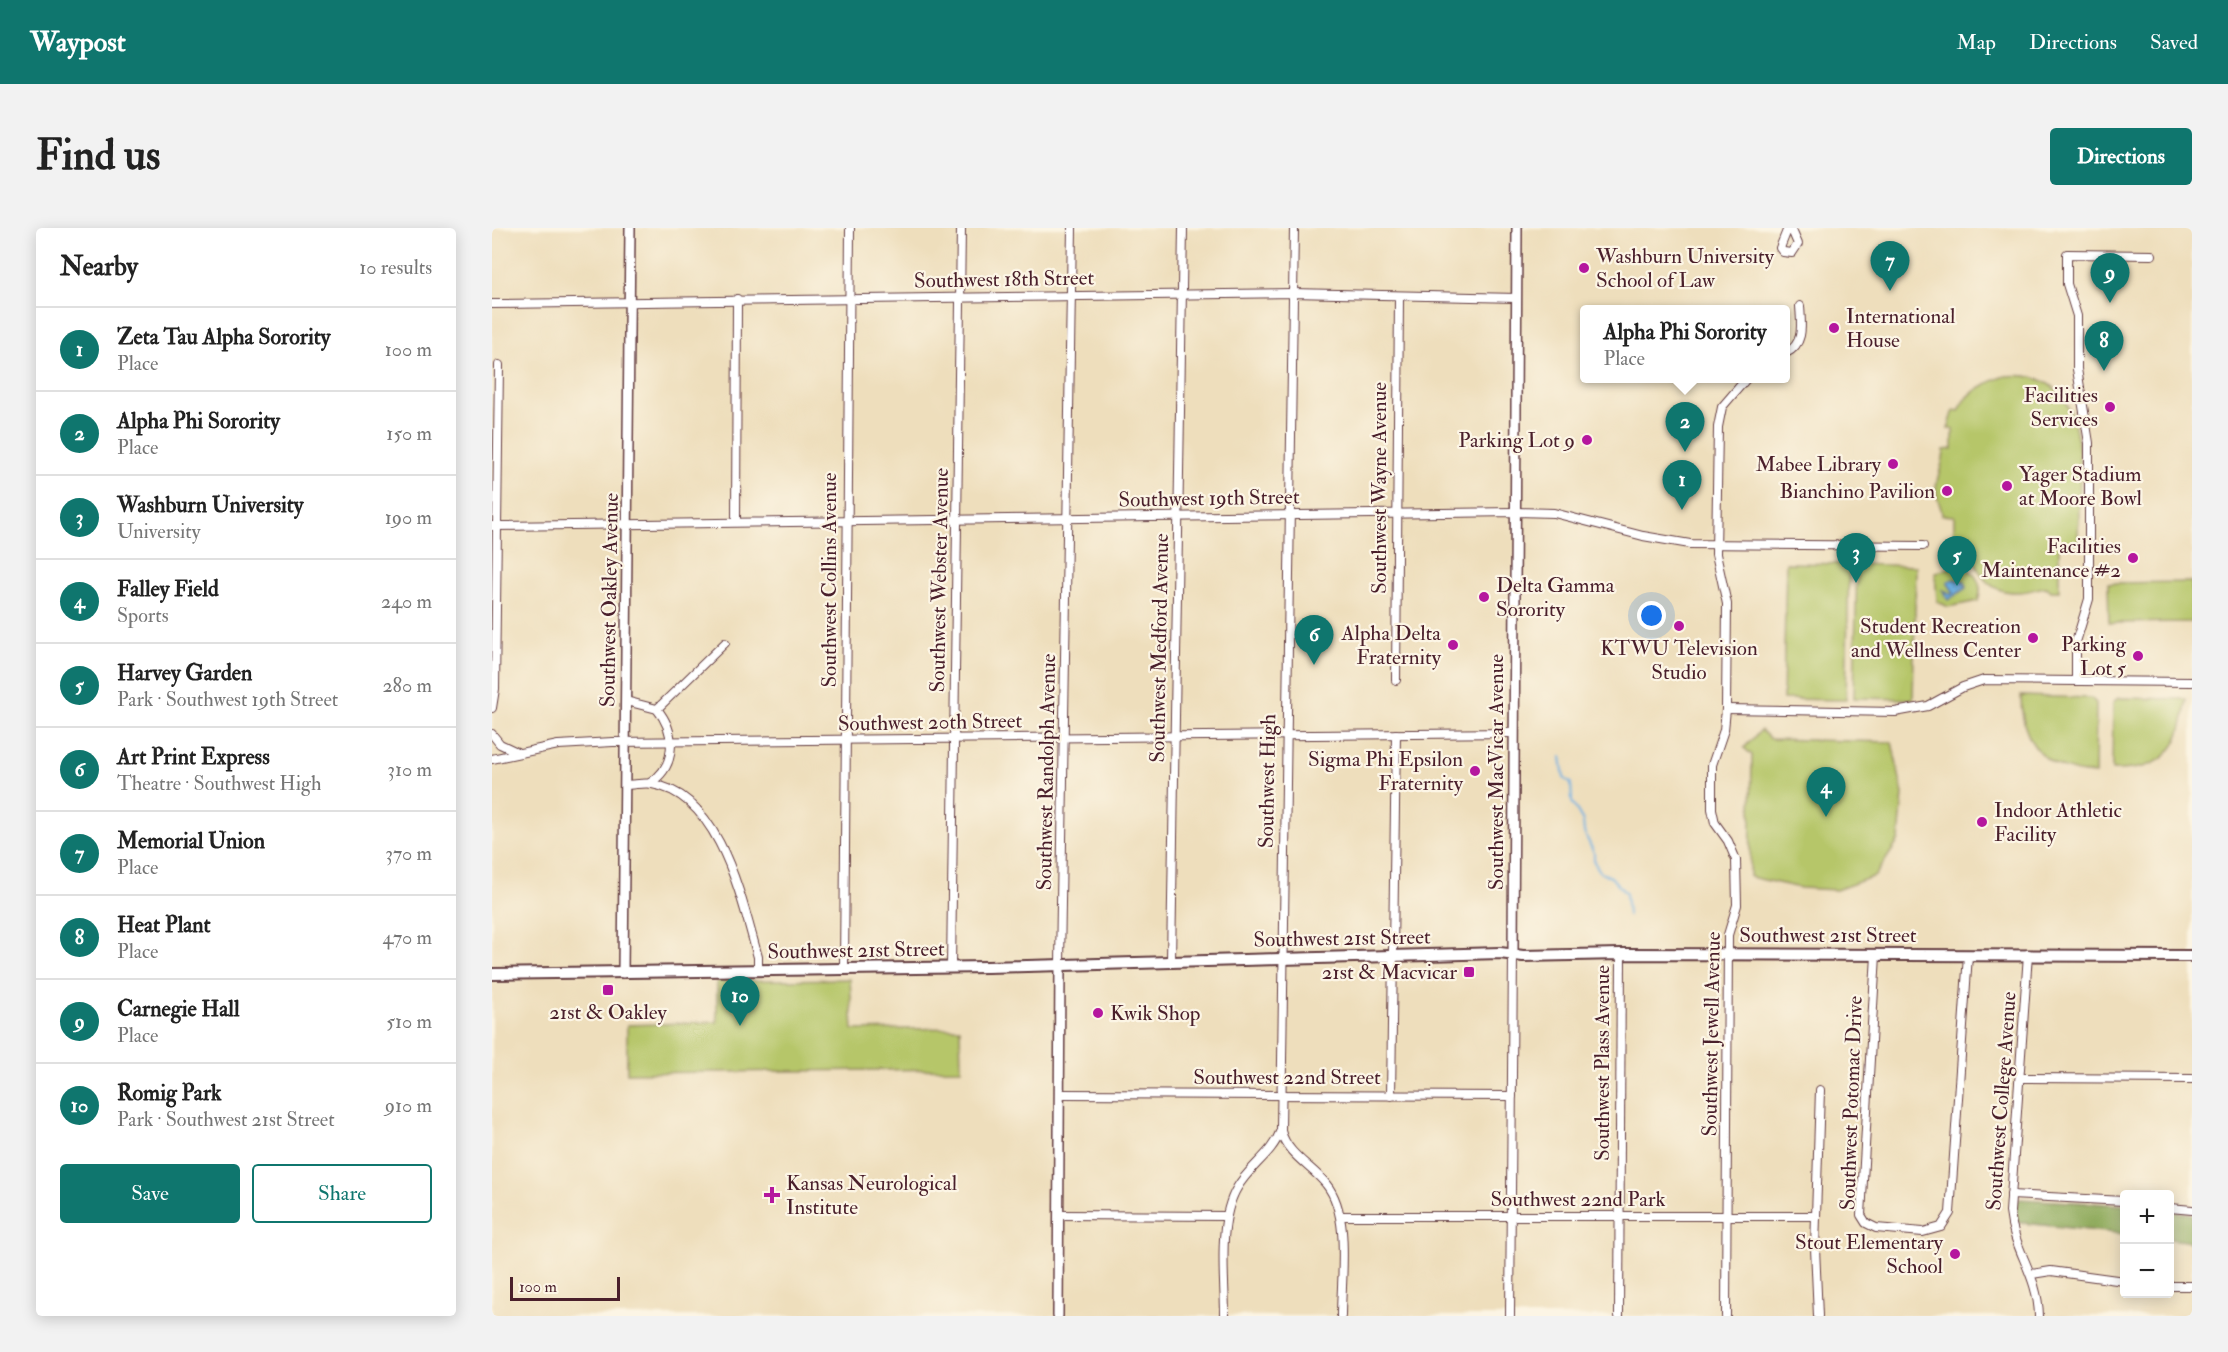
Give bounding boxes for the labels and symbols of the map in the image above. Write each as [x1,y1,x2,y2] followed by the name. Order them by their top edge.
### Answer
[1870,242,1910,291] pin: 7
[1595,243,1775,294] place label: Washburn University School of Law
[2090,254,2130,303] pin: 9
[1577,261,1591,275] marker: Washburn University School of Law
[914,264,1095,295] street label: Southwest 18th Street
[1846,303,1956,354] place label: International House
[1827,321,1841,335] marker: International House
[2084,322,2124,371] pin: 8
[1366,382,1393,594] street label: Southwest Wayne Avenue
[2024,382,2098,433] place label: Facilities Services
[2103,400,2117,414] marker: Facilities Services
[1666,402,1704,452] pin: 2
[1458,427,1575,454] place label: Parking Lot 9
[1580,433,1594,447] marker: Parking Lot 9
[1755,451,1882,478] place label: Mabee Library
[1886,457,1900,471] marker: Mabee Library
[1662,460,1702,510] pin: 1
[2019,461,2143,512] place label: Yager Stadium at Moore Bowl
[924,467,955,693] street label: Southwest Webster Avenue
[816,472,843,688] street label: Southwest Collins Avenue
[1779,478,1935,505] place label: Bianchino Pavilion
[2000,479,2014,493] marker: Yager Stadium at Moore Bowl
[1118,483,1300,514] street label: Southwest 19th Street
[1940,484,1954,498] marker: Bianchino Pavilion
[594,492,625,707] street label: Southwest Oakley Avenue
[1144,533,1175,763] street label: Southwest Medford Avenue
[1981,533,2121,584] place label: Facilities Maintenance #2
[1836,534,1876,583] pin: 3
[1938,536,1976,586] pin: 5
[2126,551,2140,565] marker: Facilities Maintenance #2
[1496,572,1615,623] place label: Delta Gamma Sorority
[1477,590,1491,604] marker: Delta Gamma Sorority
[1637,601,1666,630] your location
[1851,613,2021,664] place label: Student Recreation and Wellness Center
[1294,616,1334,665] pin: 6
[1672,619,1686,633] marker: KTWU Television Studio
[1340,620,1442,671] place label: Alpha Delta Fraternity
[2026,631,2040,645] marker: Student Recreation and Wellness Center
[2061,631,2127,682] place label: Parking Lot 5
[1600,635,1758,686] place label: KTWU Television Studio
[1446,638,1460,652] marker: Alpha Delta Fraternity
[2131,649,2145,663] marker: Parking Lot 5
[1031,653,1062,891] street label: Southwest Randolph Avenue
[1483,654,1510,890] street label: Southwest MacVicar Avenue
[838,707,1023,738] street label: Southwest 20th Street
[1253,714,1282,848] street label: Southwest High
[1308,746,1464,797] place label: Sigma Phi Epsilon Fraternity
[1468,764,1482,778] marker: Sigma Phi Epsilon Fraternity
[1806,768,1846,817] pin: 4
[1994,797,2123,848] place label: Indoor Athletic Facility
[1975,815,1989,829] marker: Indoor Athletic Facility
[1739,922,1917,949] street label: Southwest 21st Street
[1253,923,1431,954] street label: Southwest 21st Street
[1696,931,1727,1137] street label: Southwest Jewell Avenue
[767,935,945,966] street label: Southwest 21st Street
[1322,959,1457,986] place label: 21st & Macvicar
[1462,965,1476,979] marker: 21st & Macvicar
[1589,965,1616,1161] street label: Southwest Plass Avenue
[720,976,760,1026] pin: 10
[601,983,615,997] marker: 21st & Oakley
[1980,990,2023,1211] street label: Southwest College Avenue
[1834,995,1869,1211] street label: Southwest Potomac Drive
[549,999,668,1026] place label: 21st & Oakley
[1110,1000,1200,1027] place label: Kwik Shop
[1091,1006,1105,1020] marker: Kwik Shop
[1193,1064,1381,1091] street label: Southwest 22nd Street
[786,1170,958,1221] place label: Kansas Neurological Institute
[763,1186,781,1204] marker: Kansas Neurological Institute
[1490,1186,1666,1213] street label: Southwest 22nd Park
[1795,1229,1944,1280] place label: Stout Elementary School
[1948,1247,1962,1261] marker: Stout Elementary School
[510,1274,620,1302] scale bar

